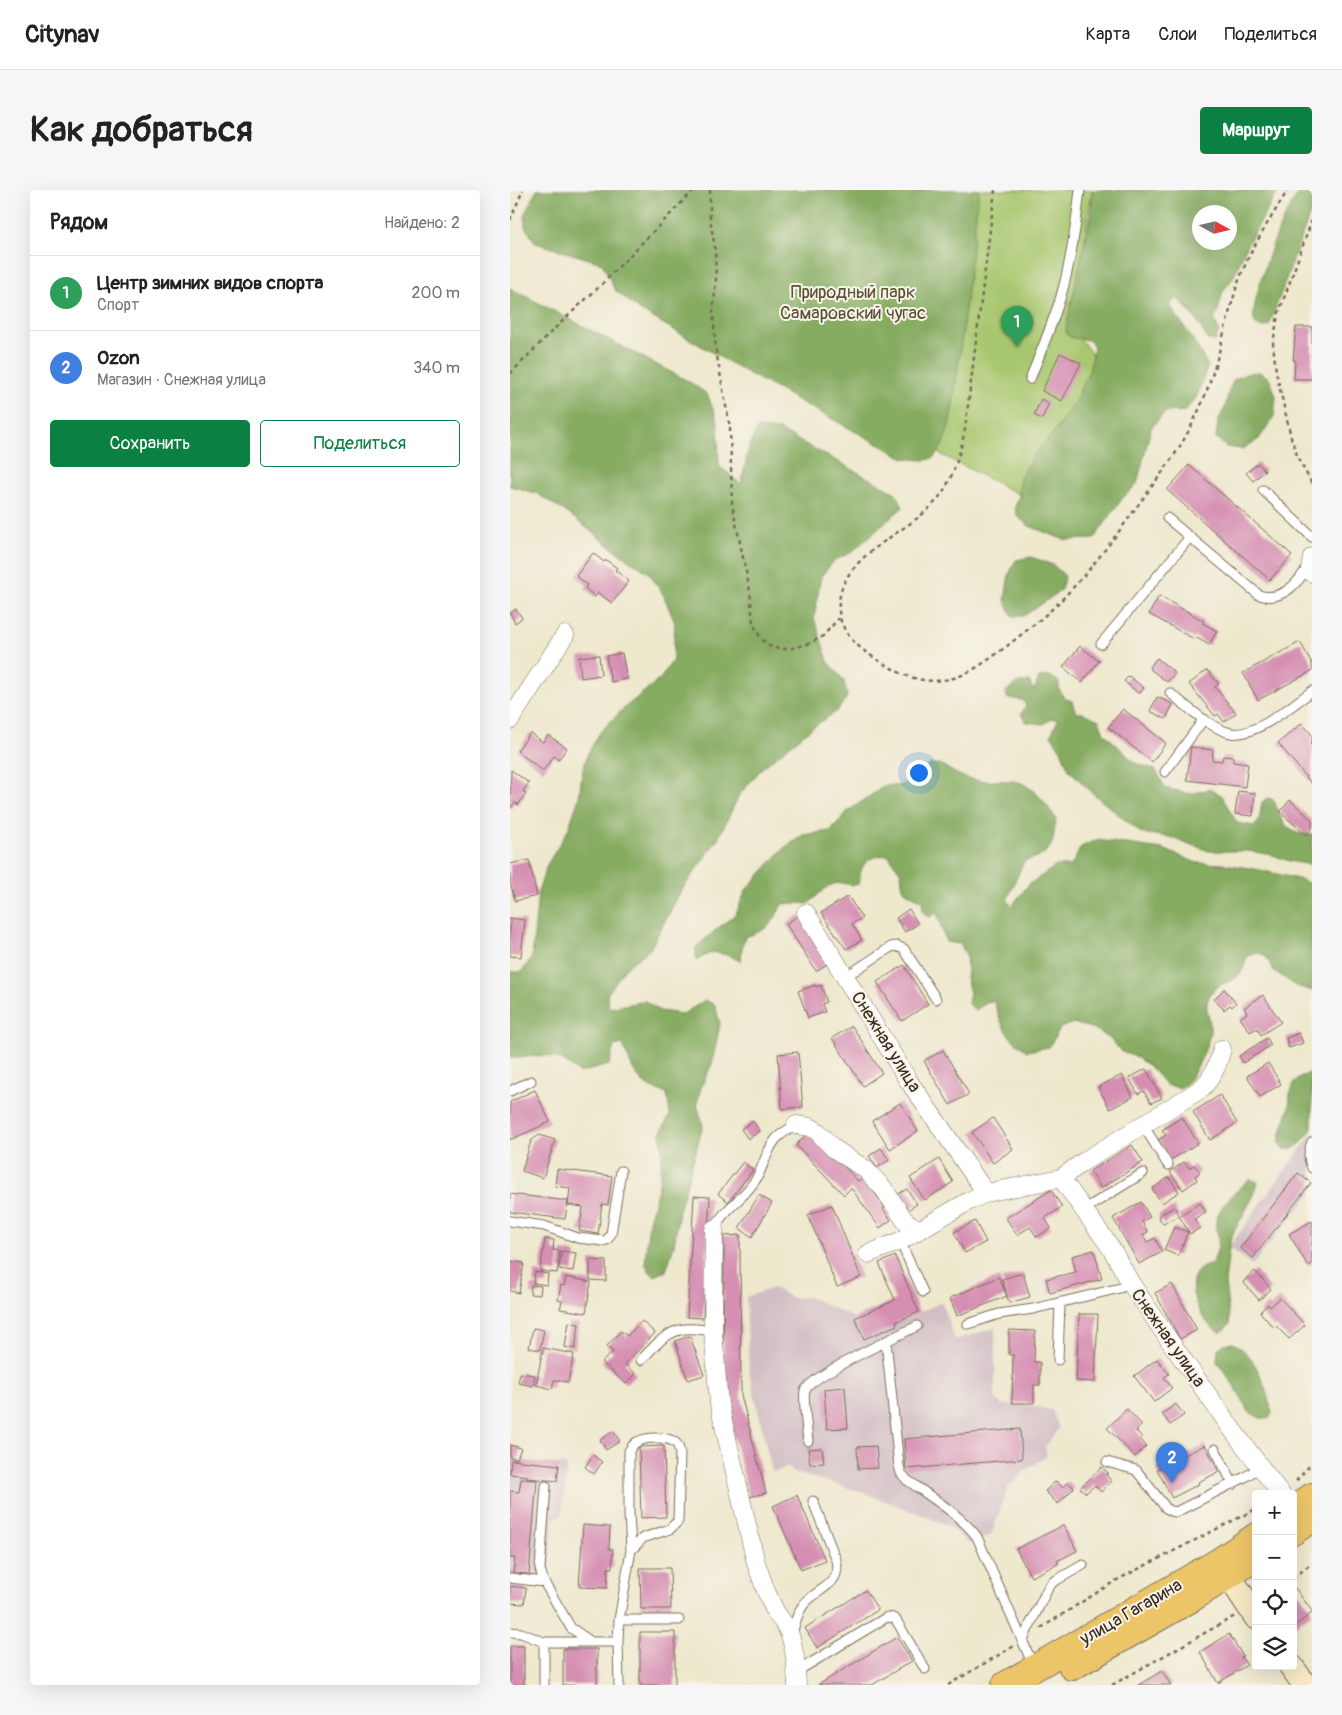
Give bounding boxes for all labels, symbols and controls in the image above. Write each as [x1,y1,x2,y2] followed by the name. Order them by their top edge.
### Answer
[25,20,100,49] text: Citynav
[1086,23,1130,46] text: Карта
[1158,23,1196,46] text: Слои
[1224,23,1317,46] text: Поделиться
[1200,107,1312,154] button: Маршрут
[30,108,253,152] text: Как добраться
[1192,205,1237,250] north arrow
[50,209,108,236] text: Рядом
[384,213,460,233] text: Найдено: 2
[97,271,323,295] text: Центр зимних видов спорта
[780,281,926,325] park label: Природный парк Самаровский чугас
[63,283,69,303] text: 1
[412,283,460,303] text: 200 m
[97,295,139,315] text: Спорт
[1001,306,1033,347] pin: 1
[97,346,140,370] text: Ozon
[62,358,70,378] text: 2
[413,358,460,378] text: 340 m
[97,370,266,390] text: Магазин · Снежная улица
[50,420,250,467] button: Сохранить
[260,420,460,467] button: Поделиться
[906,760,932,786] your location
[846,987,926,1097] street label: Снежная улица
[1126,1284,1210,1392] street label: Снежная улица
[1156,1442,1188,1483] pin: 2
[1252,1490,1297,1670] map controls
[1252,1490,1297,1535] button: +
[1252,1535,1297,1580] button: −
[1075,1574,1186,1651] street label: улица Гагарина
[1252,1580,1297,1625] button: locate
[1252,1625,1297,1670] button: layers

